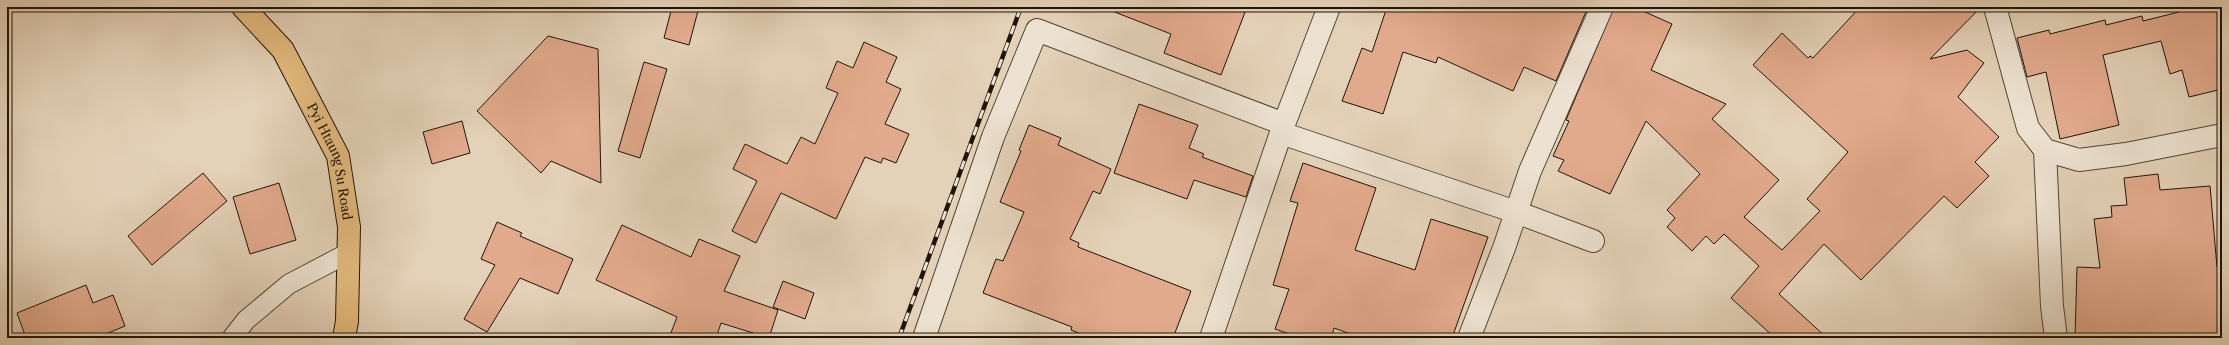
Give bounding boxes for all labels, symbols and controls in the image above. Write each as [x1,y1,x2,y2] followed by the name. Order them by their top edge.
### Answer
[304,100,356,221] street label: Pyi Htaung Su Road

